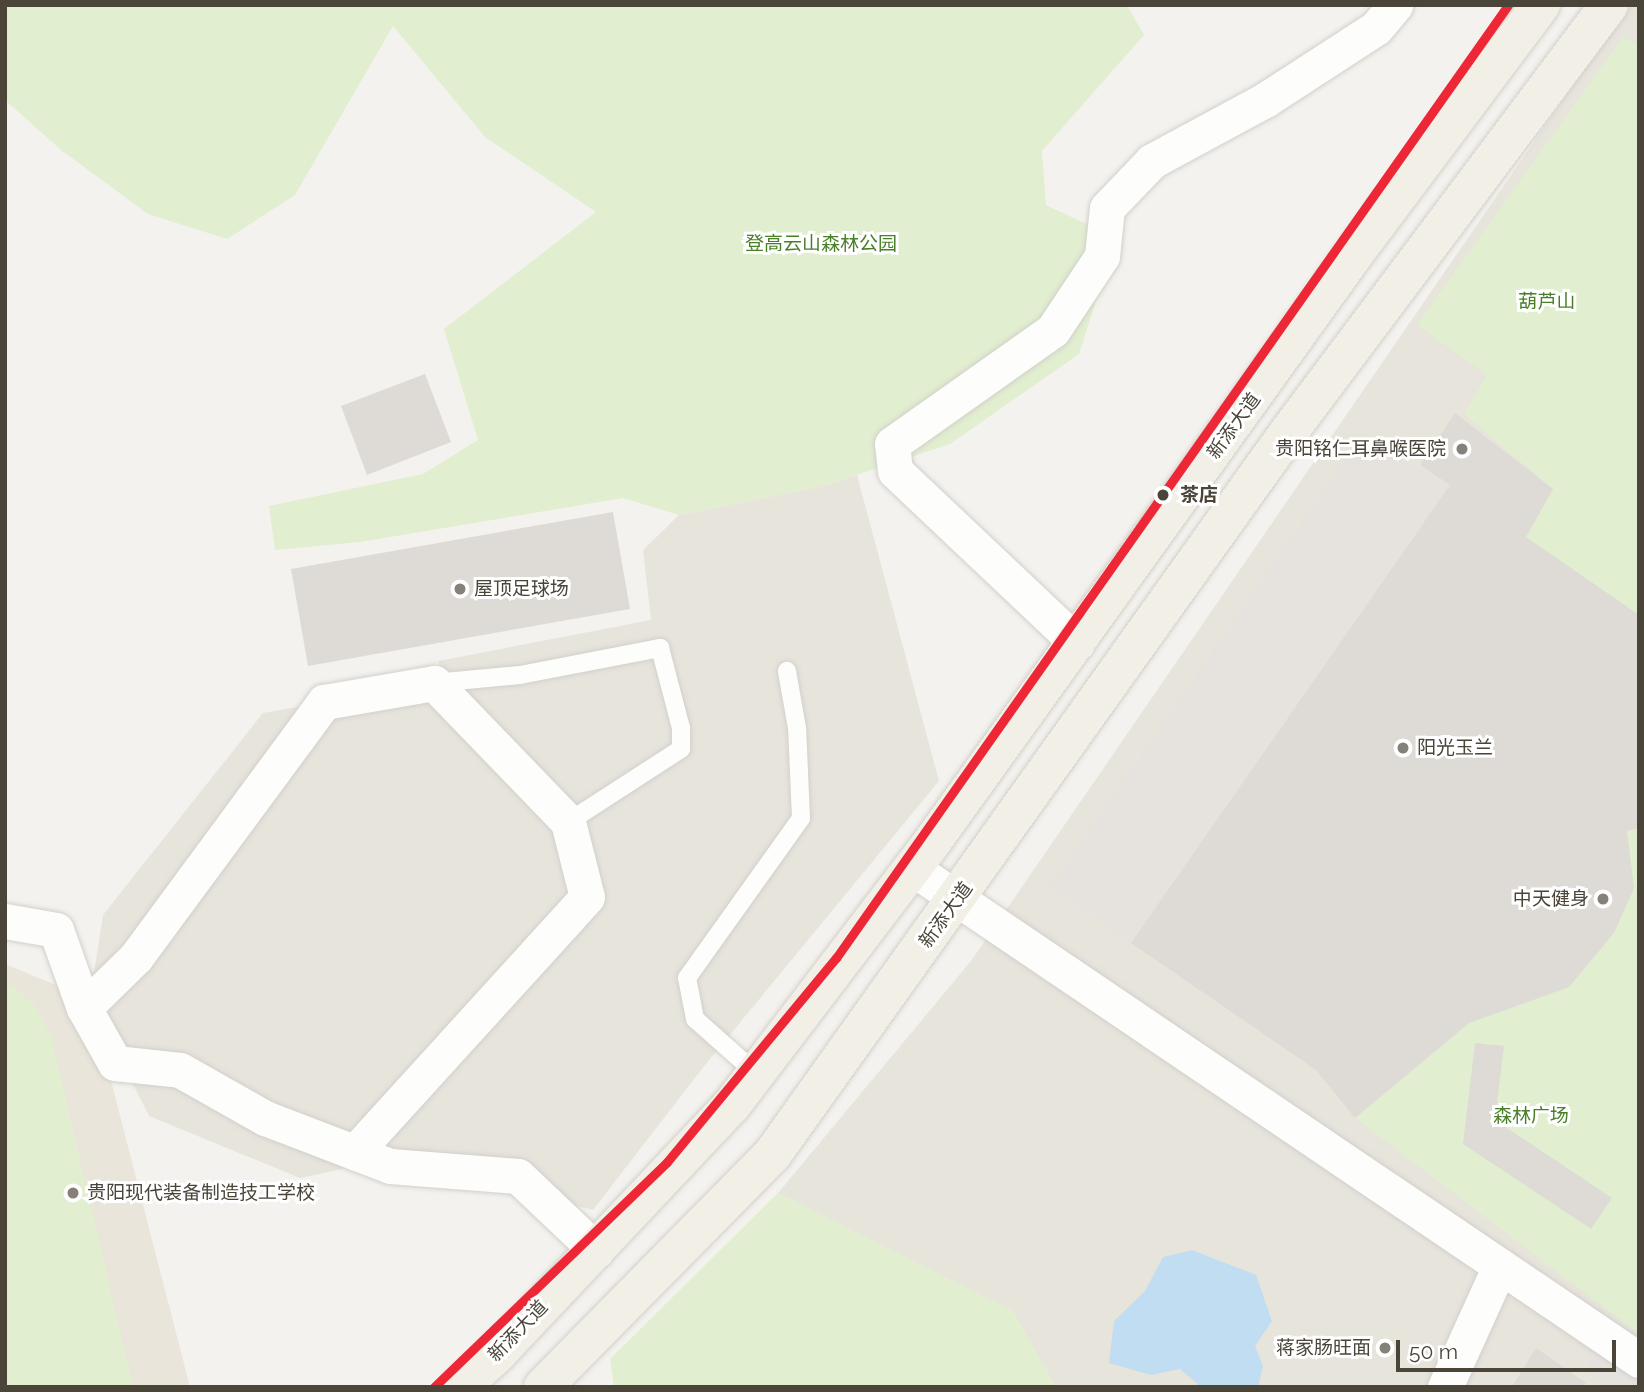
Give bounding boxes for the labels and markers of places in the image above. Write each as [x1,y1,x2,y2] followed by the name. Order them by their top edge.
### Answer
[1275,438,1446,460] place label: 贵阳铭仁耳鼻喉医院
[1452,439,1472,459] marker: 贵阳铭仁耳鼻喉医院
[1152,484,1174,506] marker: 茶店
[1180,484,1218,506] place label: 茶店
[474,578,569,600] place label: 屋顶足球场
[452,581,468,597] marker: 屋顶足球场
[1417,737,1493,759] place label: 阳光玉兰
[1395,740,1411,756] marker: 阳光玉兰
[1513,888,1589,910] place label: 中天健身
[1595,891,1611,907] marker: 中天健身
[87,1182,315,1204] place label: 贵阳现代装备制造技工学校
[65,1185,81,1201] marker: 贵阳现代装备制造技工学校
[1276,1337,1371,1359] place label: 蒋家肠旺面
[1377,1340,1393,1356] marker: 蒋家肠旺面

